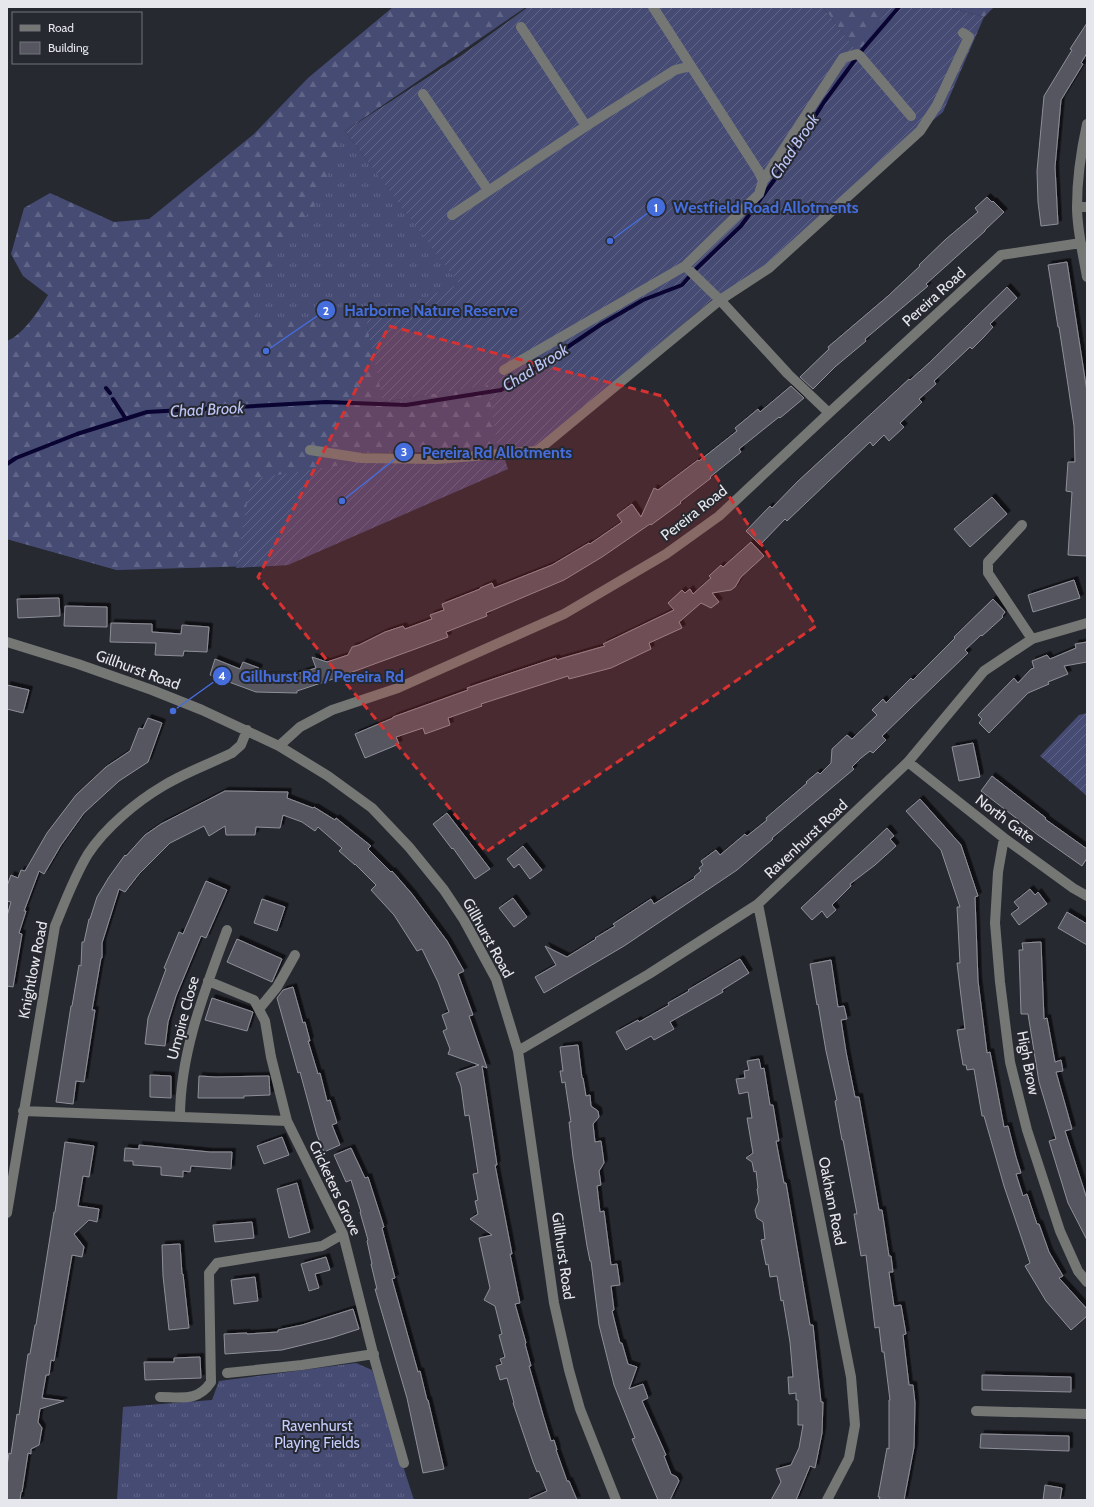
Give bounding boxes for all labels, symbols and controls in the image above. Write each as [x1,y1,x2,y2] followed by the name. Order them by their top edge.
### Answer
[12,12,142,64] legend
[48,20,74,35] text: Road
[48,40,90,55] text: Building
[766,109,824,182] water label: Chad Brook
[646,193,867,221] callout: Westfield Road Allotments
[673,198,859,217] text: Westfield Road Allotments
[654,200,658,215] text: 1
[899,264,969,330] street label: Pereira Road
[316,296,526,324] callout: Harborne Nature Reserve
[344,301,518,320] text: Harborne Nature Reserve
[323,303,329,318] text: 2
[499,339,573,395] water label: Chad Brook
[169,398,246,421] water label: Chad Brook
[394,438,580,466] callout: Pereira Rd Allotments
[422,443,572,462] text: Pereira Rd Allotments
[401,444,407,459] text: 3
[657,482,731,544] street label: Pereira Road
[94,646,182,694] street label: Gillhurst Road
[212,662,412,690] callout: Gillhurst Rd / Pereira Rd
[240,667,404,686] text: Gillhurst Rd / Pereira Rd
[218,668,226,683] text: 4
[972,791,1039,847] street label: North Gate
[761,796,851,882] street label: Ravenhurst Road
[459,895,517,981] street label: Gillhurst Road
[15,920,51,1020] street label: Knightlow Road
[163,974,203,1062] street label: Umpire Close
[1013,1029,1043,1097] street label: High Brow
[305,1138,365,1239] street label: Cricketers Grove
[815,1155,849,1247] street label: Oakham Road
[548,1211,578,1301] street label: Gillhurst Road
[274,1417,360,1452] park label: Ravenhurst Playing Fields

